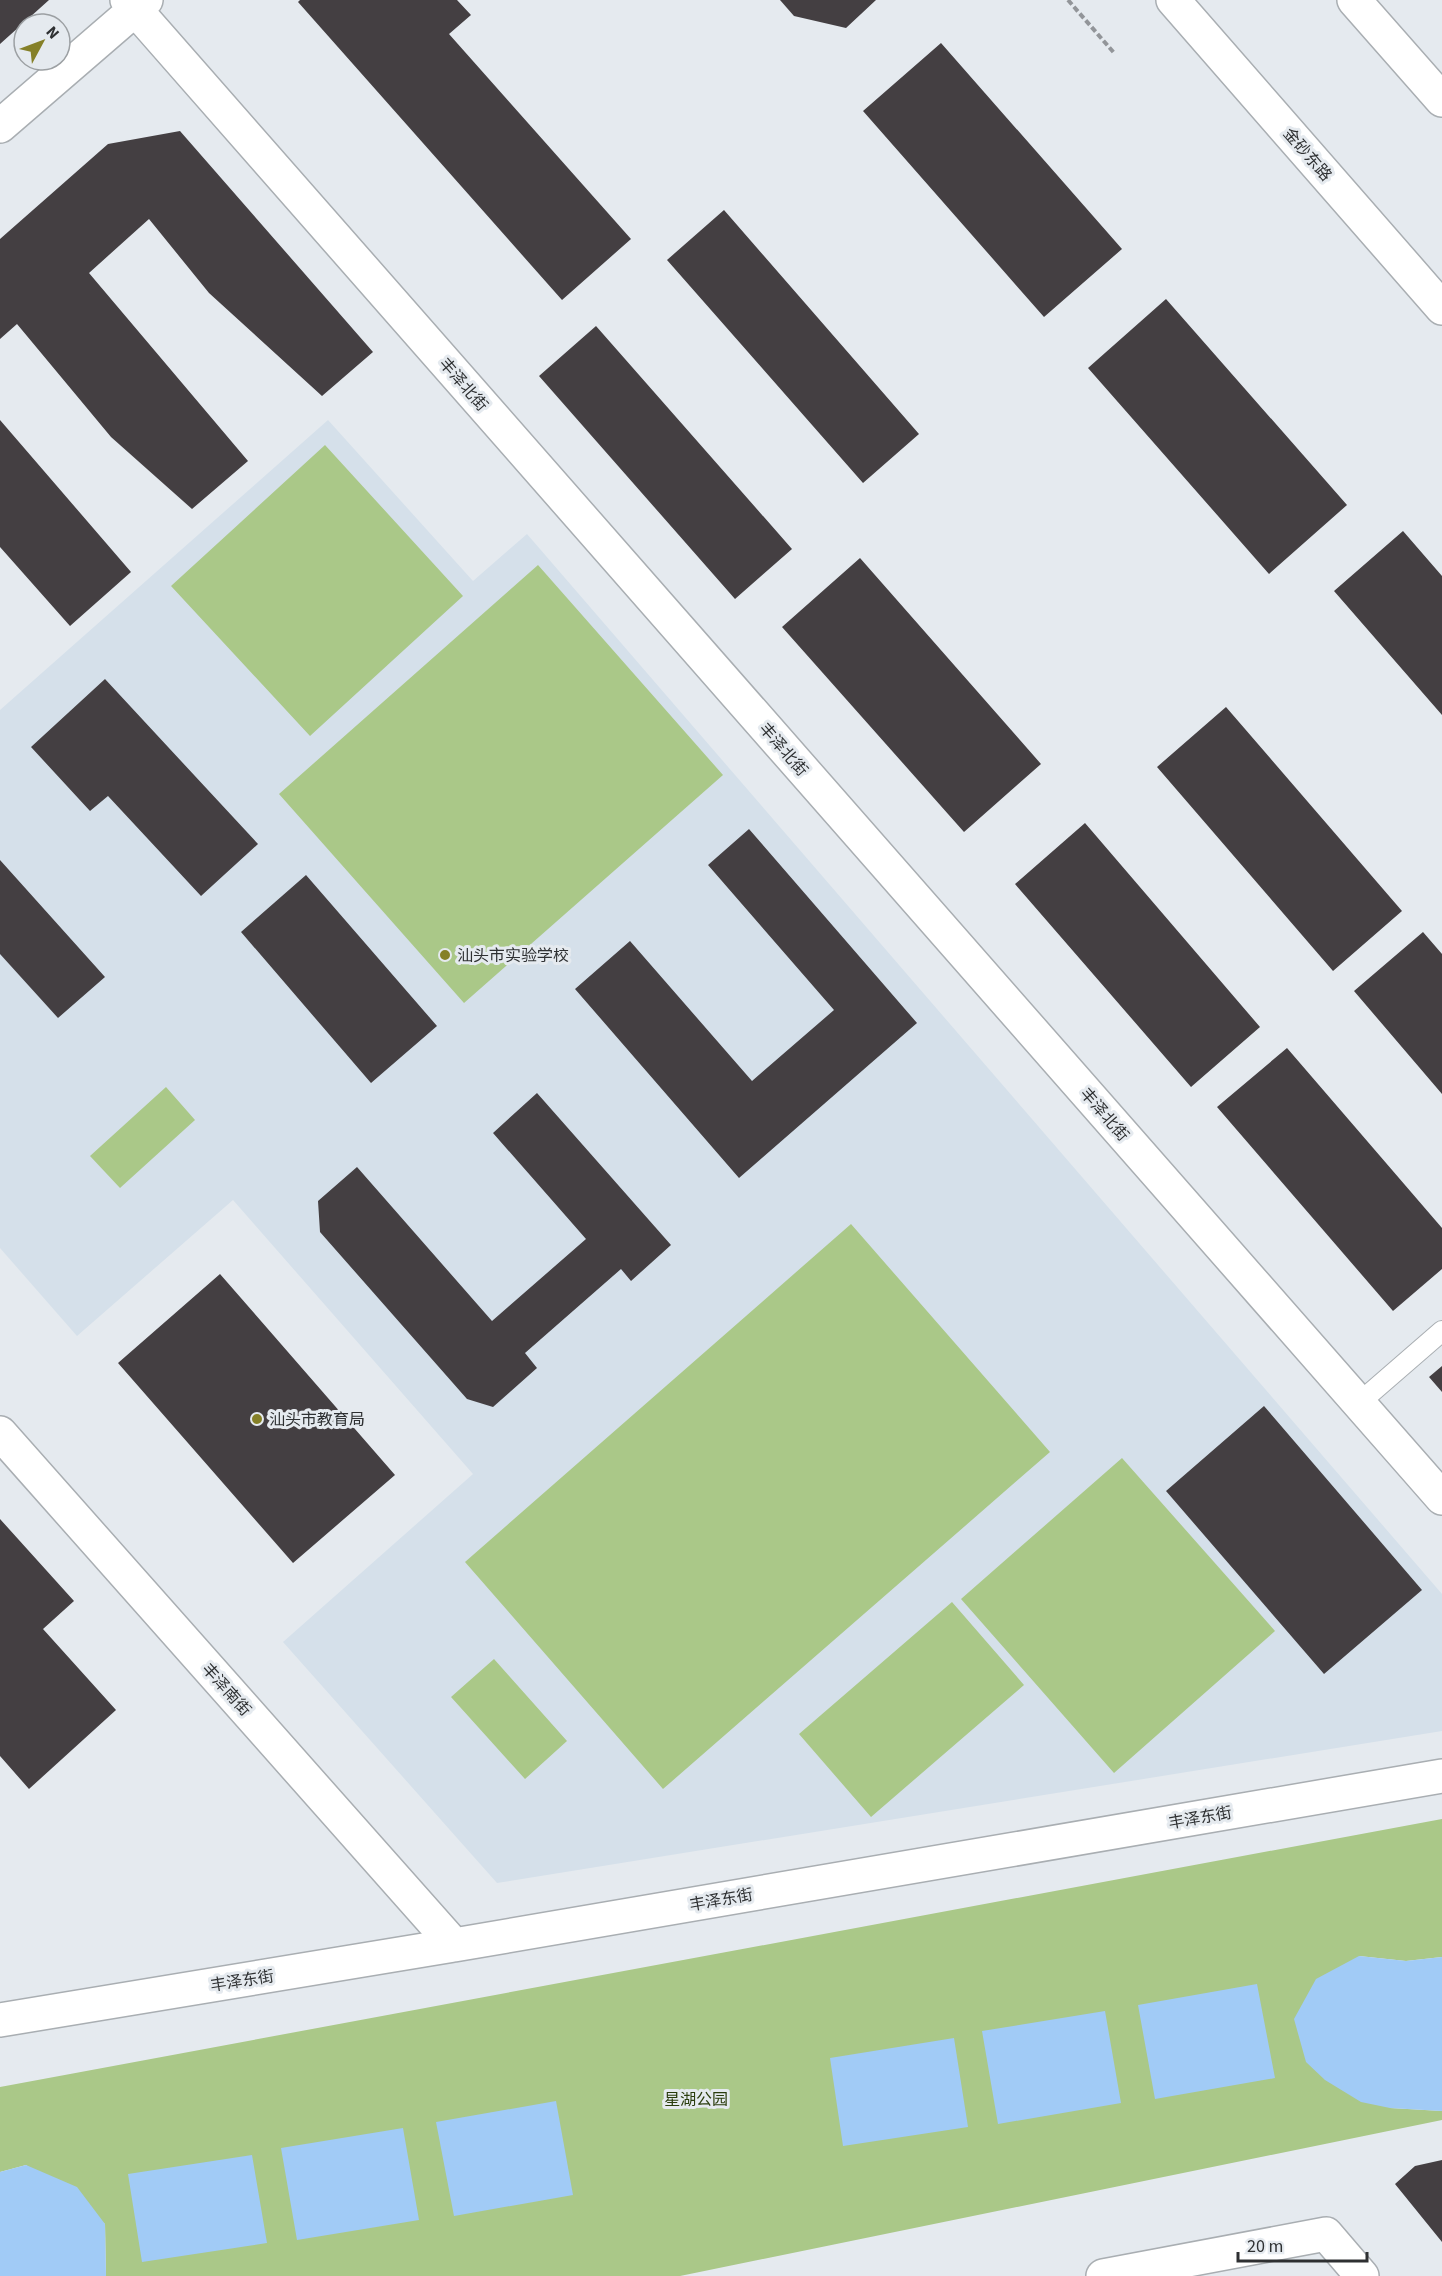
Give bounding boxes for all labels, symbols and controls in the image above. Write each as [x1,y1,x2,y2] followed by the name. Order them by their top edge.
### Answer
[12,12,72,72] north arrow
[41,22,64,44] text: N
[1278,123,1337,186] street label: 金砂东路
[434,353,493,416] street label: 丰泽北街
[754,718,813,781] street label: 丰泽北街
[457,945,569,967] place label: 汕头市实验学校
[438,948,452,962] marker: 汕头市实验学校
[1075,1083,1134,1146] street label: 丰泽北街
[269,1409,365,1431] place label: 汕头市教育局
[250,1412,264,1426] marker: 汕头市教育局
[197,1659,256,1721] street label: 丰泽南街
[1167,1802,1234,1834] street label: 丰泽东街
[688,1884,755,1916] street label: 丰泽东街
[209,1965,275,1997] street label: 丰泽东街
[664,2089,728,2111] park label: 星湖公园
[1238,2225,1367,2263] scale bar
[1247,2234,1283,2259] text: 20 m

